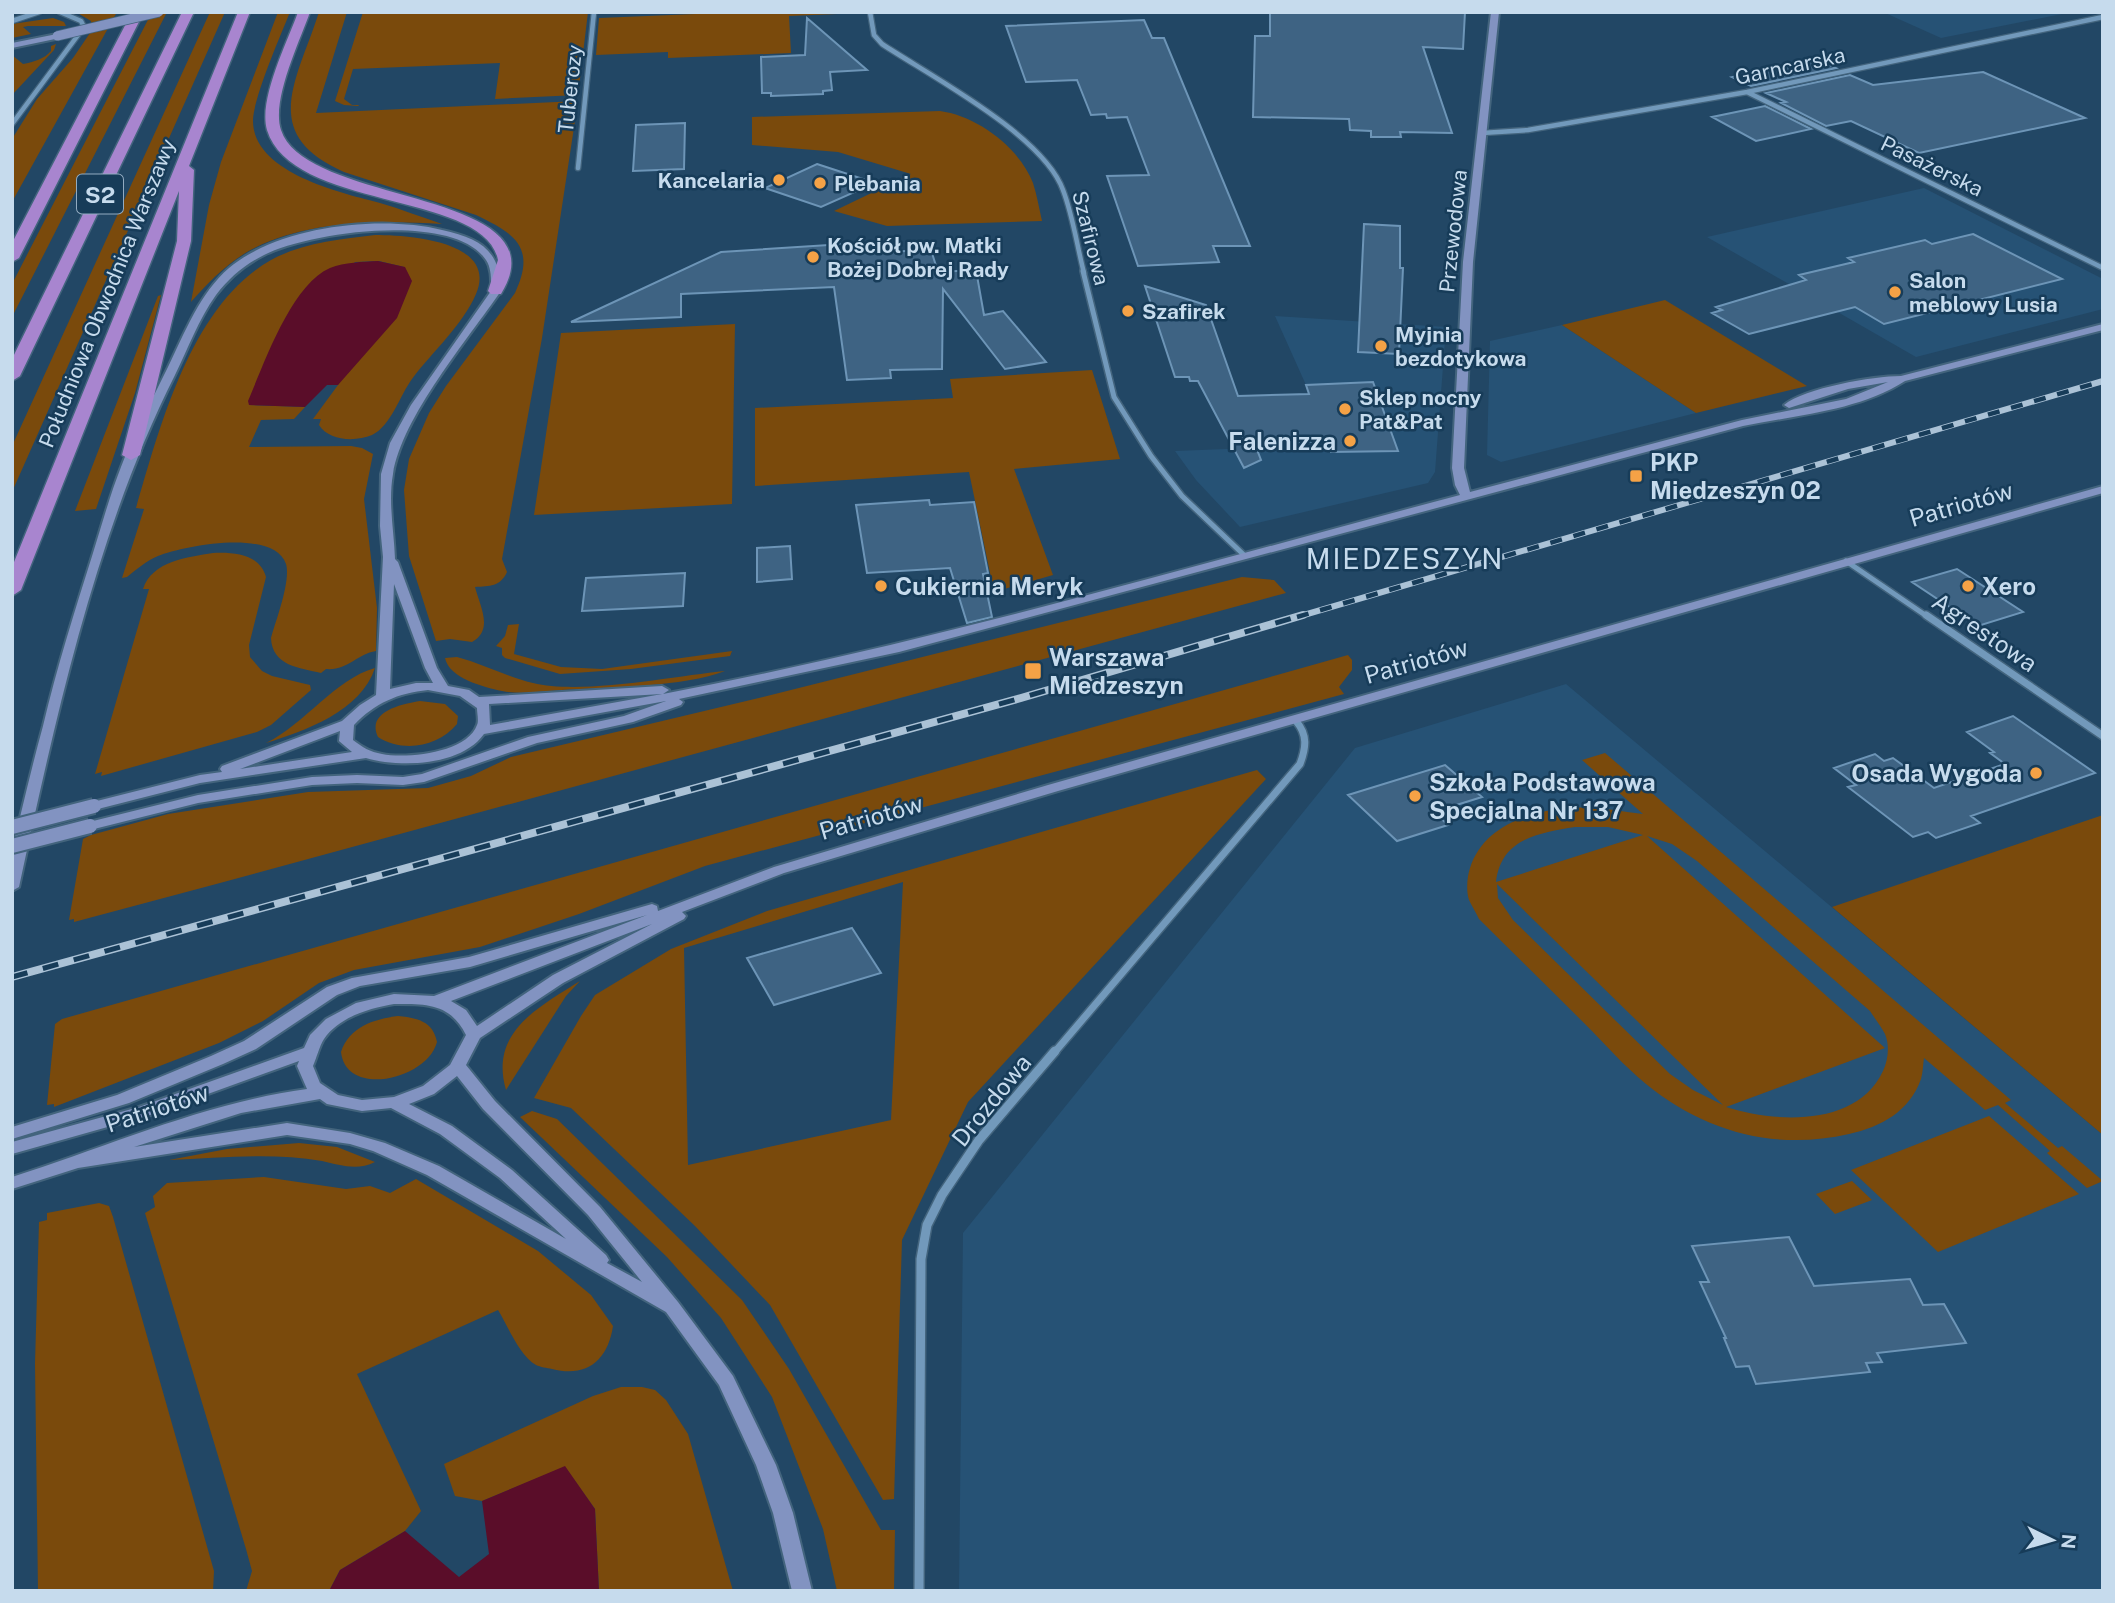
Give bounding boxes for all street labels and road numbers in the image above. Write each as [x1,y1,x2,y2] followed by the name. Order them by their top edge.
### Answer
[1733,42,1847,90] street label: Garncarska
[553,43,587,135] street label: Tuberozy
[1877,130,1987,202] street label: Pasażerska
[33,135,181,451] street label: Południowa Obwodnica Warszawy
[1434,168,1472,294] street label: Przewodowa
[77,174,123,214] road number: S2
[1067,188,1115,288] street label: Szafirowa
[1906,476,2016,532] street label: Patriotów
[1927,587,2043,677] street label: Agrestowa
[1361,633,1471,689] street label: Patriotów
[816,789,926,845] street label: Patriotów
[946,1048,1036,1152] street label: Drozdowa
[102,1078,212,1138] street label: Patriotów

